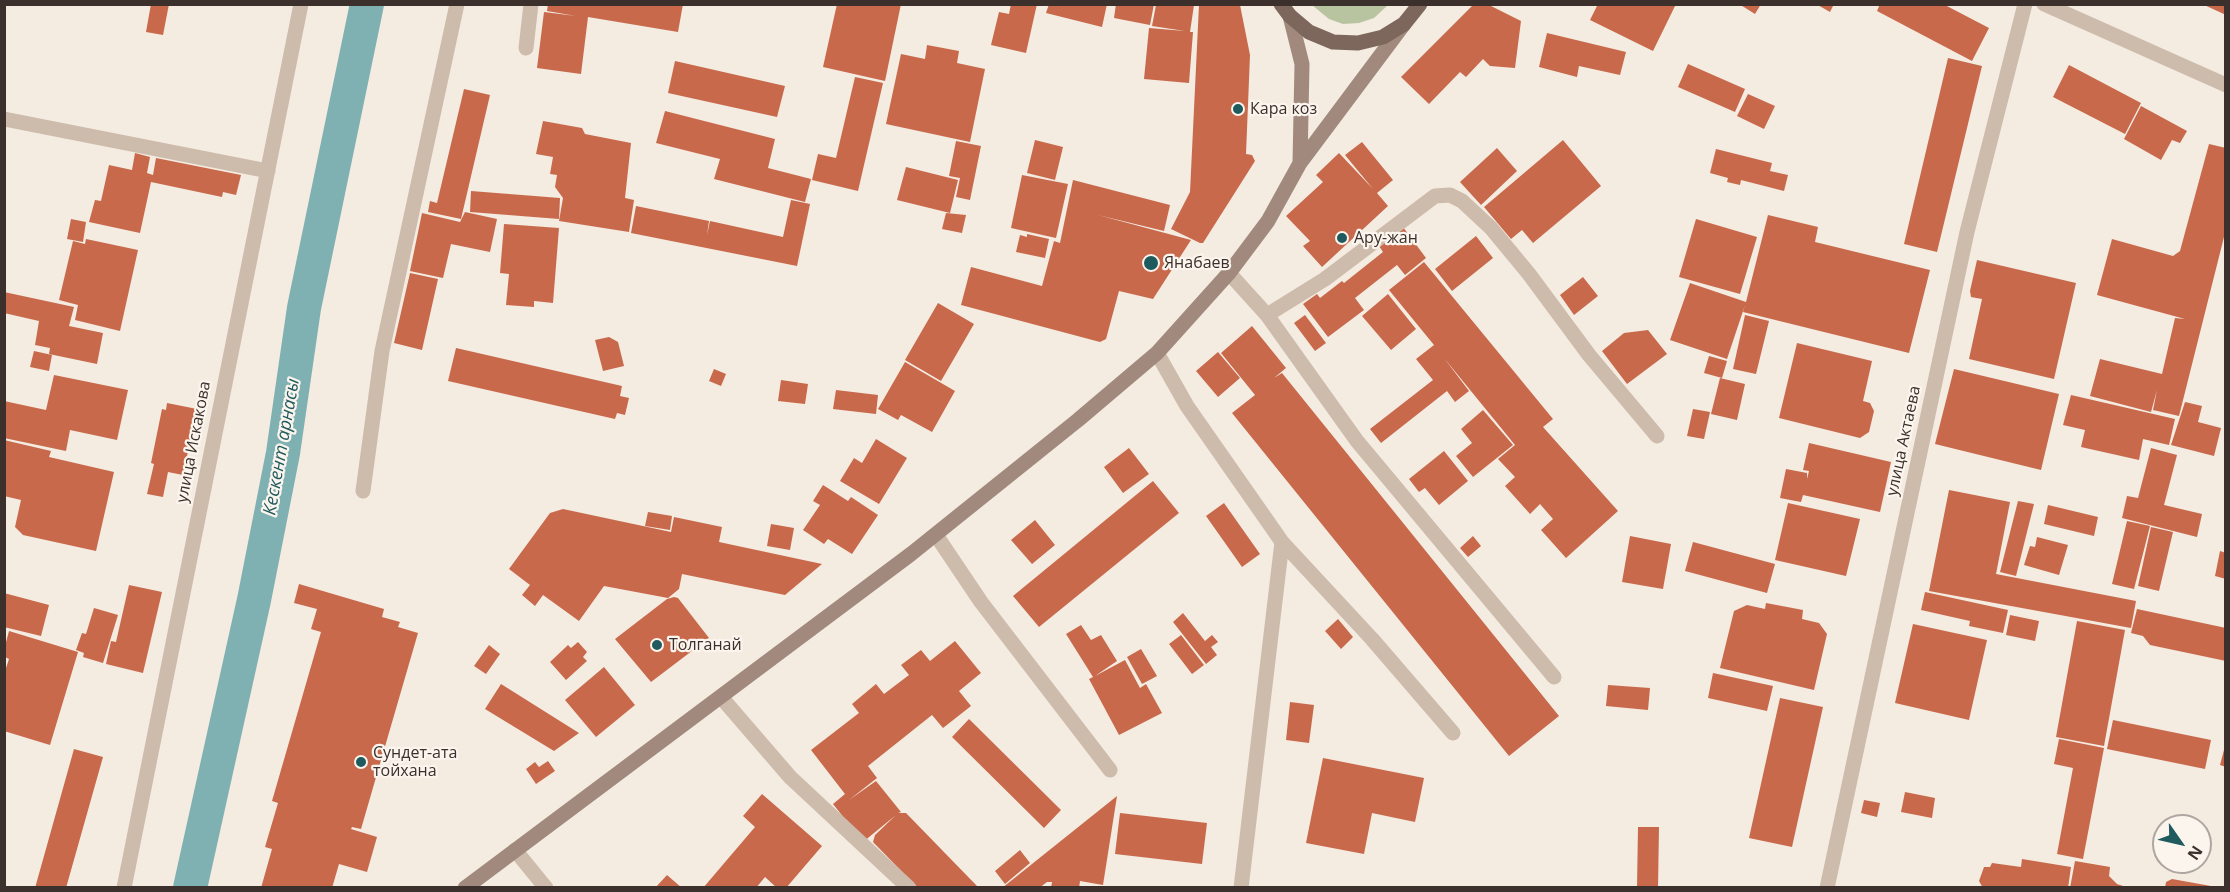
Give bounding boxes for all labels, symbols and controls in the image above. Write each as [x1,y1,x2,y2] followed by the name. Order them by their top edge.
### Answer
[1250,99,1317,119] place label: Кара коз
[1231,102,1245,116] marker: Кара коз
[1354,228,1418,248] place label: Ару-жан
[1335,231,1349,245] marker: Ару-жан
[1164,253,1230,273] place label: Янабаев
[1142,254,1160,272] marker: Янабаев
[259,377,305,517] water label: Кескент арнасы
[173,380,215,504] street label: улица Искакова
[1883,384,1925,498] street label: улица Актаева
[669,635,742,655] place label: Толганай
[650,638,664,652] marker: Толганай
[373,743,457,781] place label: Сундет-ата тойхана
[354,755,368,769] marker: Сундет-ата тойхана
[2152,814,2212,874] north arrow
[2183,841,2208,864] text: N

